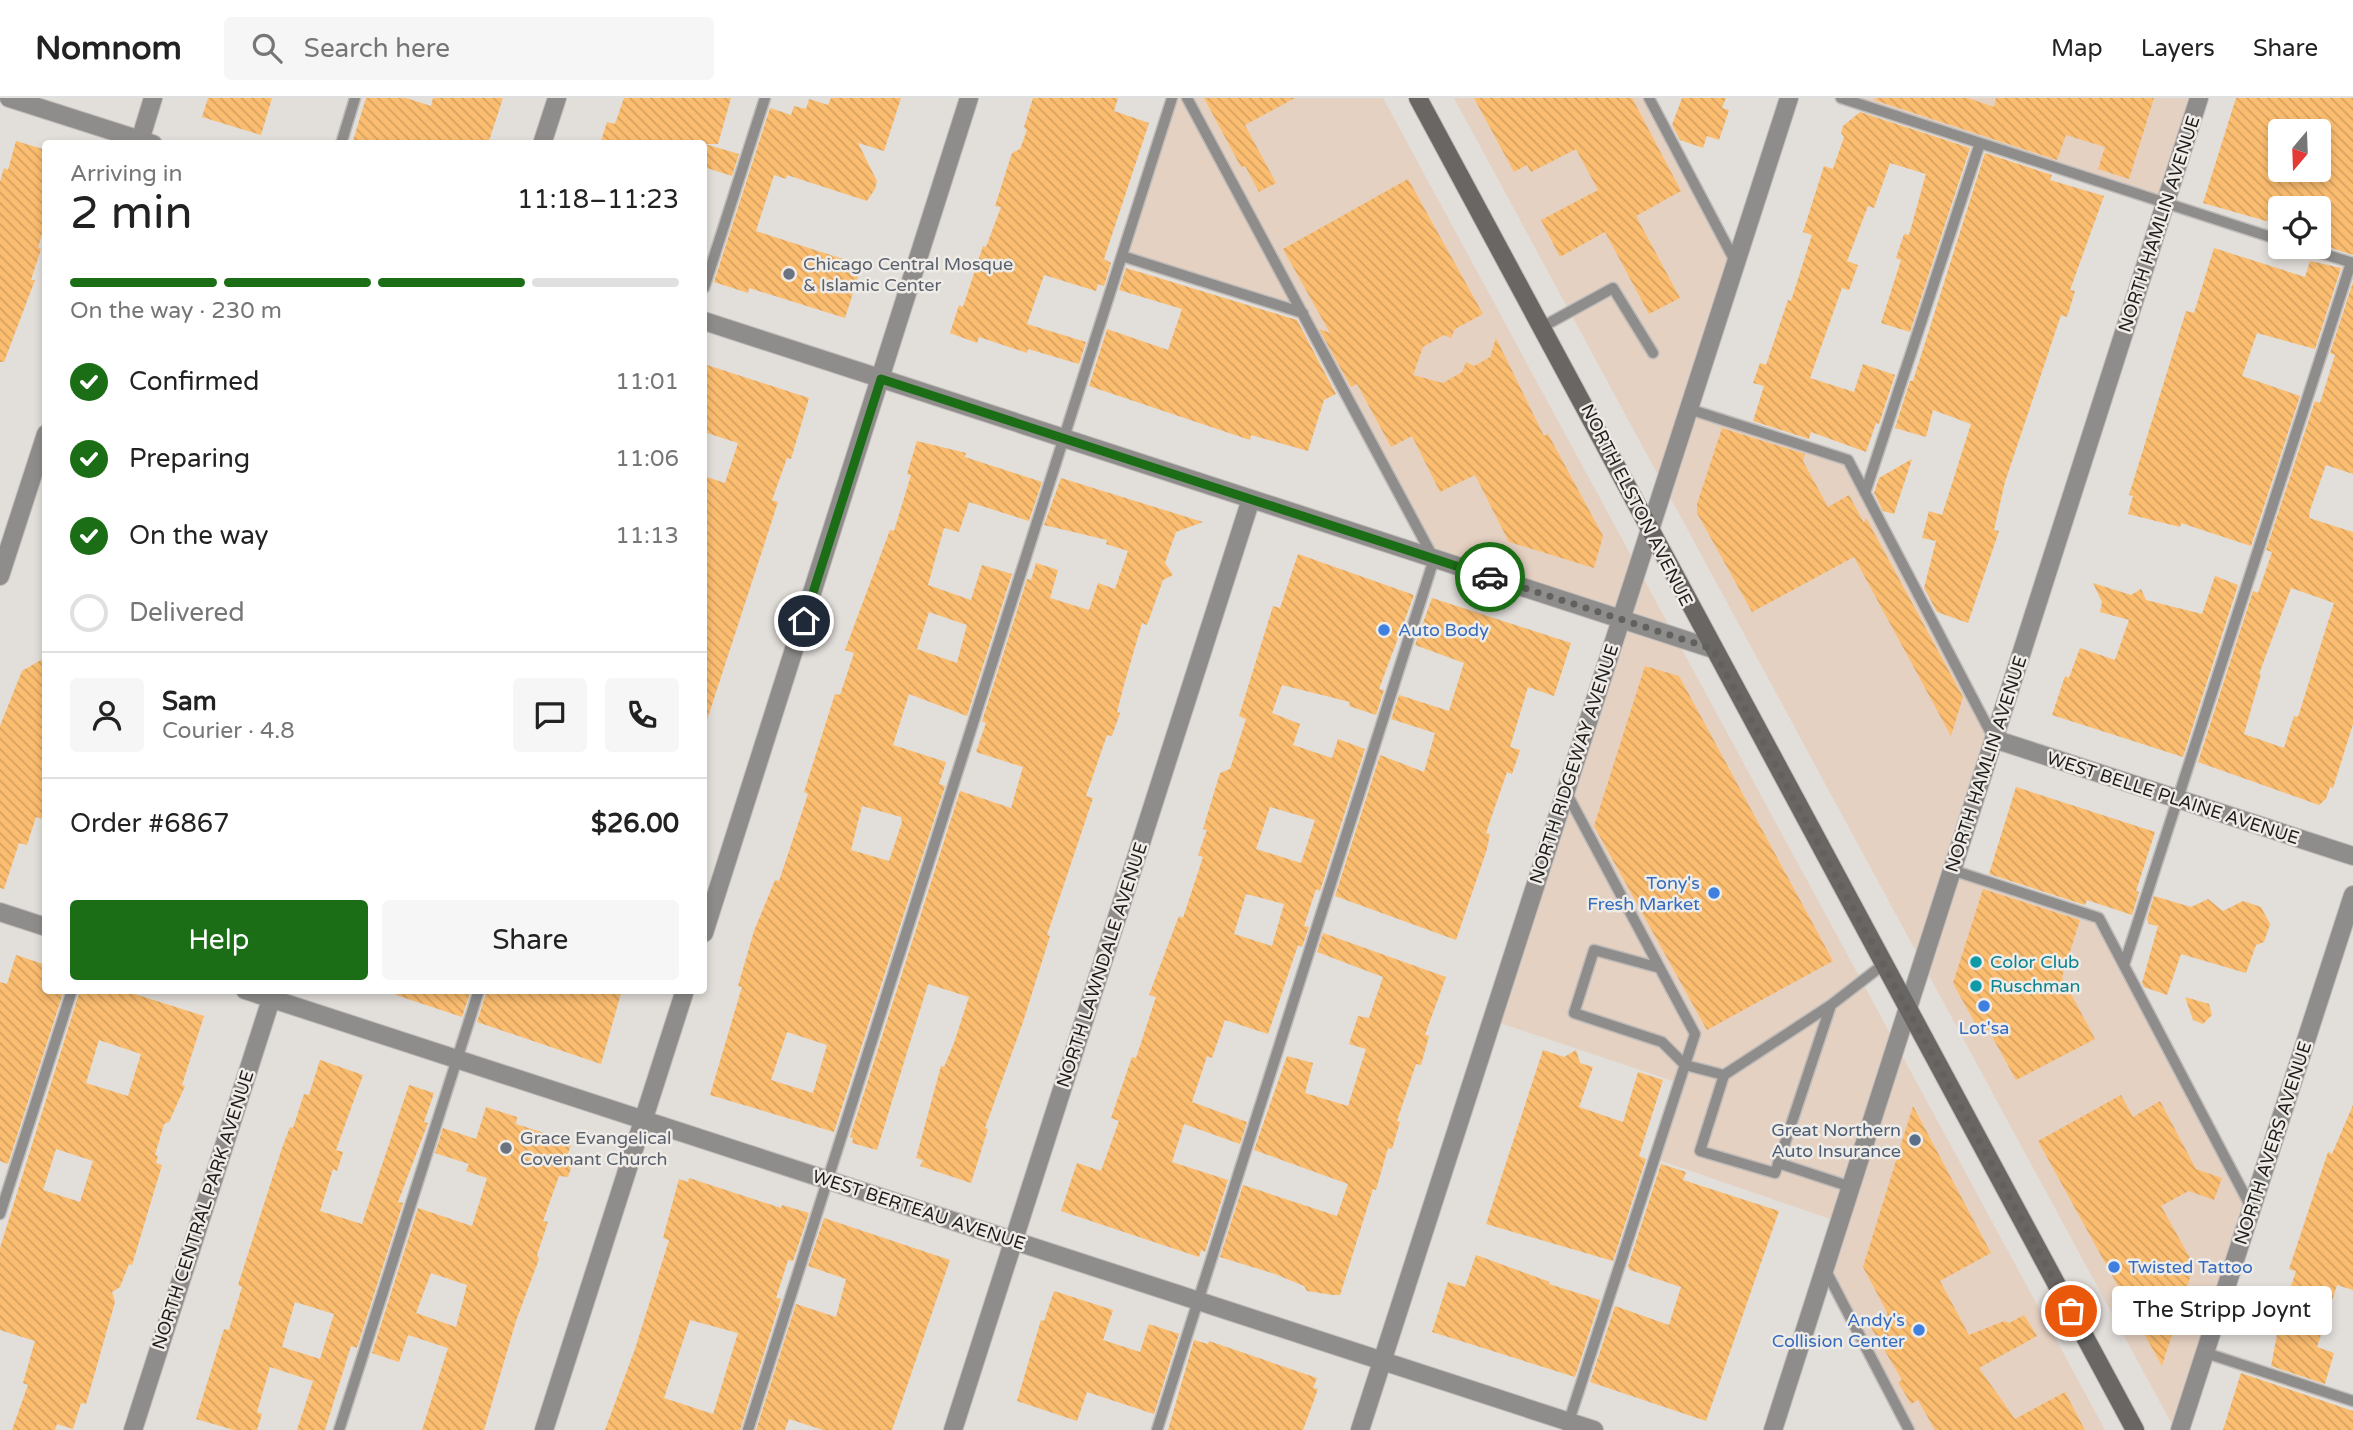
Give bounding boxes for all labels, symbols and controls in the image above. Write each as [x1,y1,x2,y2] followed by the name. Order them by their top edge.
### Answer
[224,17,714,80] search box
[35,29,182,68] text: Nomnom
[248,29,286,67] icon: search
[304,33,450,64] text: Search here
[2051,34,2103,63] text: Map
[2141,34,2215,63] text: Layers
[2253,34,2318,63] text: Share
[2114,113,2204,335] street label: NORTH HAMLIN AVENUE
[2268,119,2331,182] north arrow
[2268,119,2331,259] map controls
[70,160,183,188] text: Arriving in
[517,184,679,215] text: 11:18–11:23
[70,186,193,241] text: 2 min
[2268,196,2331,259] button: locate
[803,253,1013,296] place label: Chicago Central Mosque & Islamic Center
[781,266,797,282] marker: Chicago Central Mosque & Islamic Center
[70,297,282,325] text: On the way · 230 m
[70,363,108,401] icon: check
[129,366,259,397] text: Confirmed
[615,368,679,396] text: 11:01
[1576,400,1698,610] street label: NORTH ELSTON AVENUE
[70,440,108,478] icon: check
[129,443,250,474] text: Preparing
[615,445,679,473] text: 11:06
[70,517,108,555] icon: check
[129,520,269,551] text: On the way
[615,522,679,550] text: 11:13
[1455,542,1525,612] courier
[1471,558,1509,596] icon: car
[774,591,834,651] pin
[129,597,245,628] text: Delivered
[785,602,823,640] icon: home
[1398,619,1489,641] place label: Auto Body
[1376,622,1392,638] marker: Auto Body
[1525,641,1623,887] street label: NORTH RIDGEWAY AVENUE
[1941,653,2031,875] street label: NORTH HAMLIN AVENUE
[70,678,144,752] button: person
[513,678,587,752] button: chat
[605,678,679,752] button: phone
[162,686,217,717] text: Sam
[162,717,295,745] text: Courier · 4.8
[2044,747,2302,849] street label: WEST BELLE PLAINE AVENUE
[70,808,230,839] text: Order #6867
[591,808,679,839] text: $26.00
[1052,840,1152,1090] street label: NORTH LAWNDALE AVENUE
[1587,872,1700,915] place label: Tony's Fresh Market
[1706,885,1722,901] marker: Tony's Fresh Market
[70,900,368,980] button: Help
[382,900,679,980] button: Share
[1990,951,2079,973] place label: Color Club
[1968,954,1984,970] marker: Color Club
[1990,975,2081,997] place label: Ruschman
[1968,978,1984,994] marker: Ruschman
[1976,998,1992,1014] marker: Lot'sa
[1959,1017,2009,1039] place label: Lot'sa
[2230,1039,2316,1247] street label: NORTH AVERS AVENUE
[147,1068,259,1352] street label: NORTH CENTRAL PARK AVENUE
[1771,1119,1901,1162] place label: Great Northern Auto Insurance
[520,1127,671,1170] place label: Grace Evangelical Covenant Church
[1907,1132,1923,1148] marker: Great Northern Auto Insurance
[498,1140,514,1156] marker: Grace Evangelical Covenant Church
[810,1165,1028,1255] street label: WEST BERTEAU AVENUE
[2128,1256,2253,1278] place label: Twisted Tattoo
[2106,1259,2122,1275] marker: Twisted Tattoo
[2041,1281,2101,1341] pin
[2113,1286,2334,1336] callout: The Stripp Joynt
[2052,1292,2090,1330] icon: bag
[2133,1296,2311,1324] text: The Stripp Joynt
[1772,1309,1905,1352] place label: Andy's Collision Center
[1911,1322,1927,1338] marker: Andy's Collision Center

